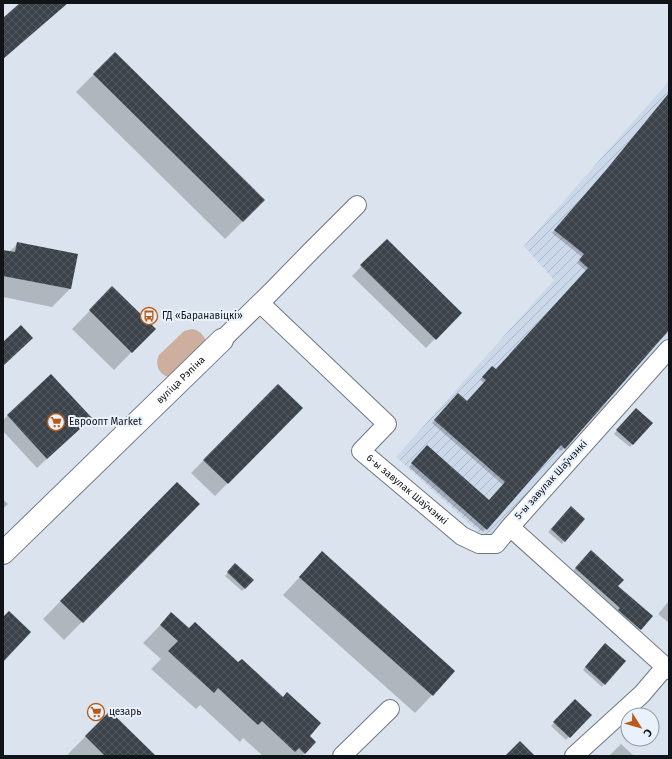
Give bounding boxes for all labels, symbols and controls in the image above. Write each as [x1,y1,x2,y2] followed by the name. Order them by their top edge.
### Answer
[139,306,159,326] bus stop icon: ГД «Баранавіцкі»
[162,309,243,322] place label: ГД «Баранавіцкі»
[154,354,208,406] street label: вуліца Рэпіна
[46,412,66,432] supermarket icon: Евроопт Market
[69,416,142,428] place label: Евроопт Market
[512,437,590,522] street label: 5-ы завулак Шаўчэнкі
[364,452,451,528] street label: 6-ы завулак Шаўчэнкі
[86,702,106,722] supermarket icon: цезарь
[109,706,141,718] place label: цезарь
[620,707,660,747] north arrow
[640,726,655,740] text: С

